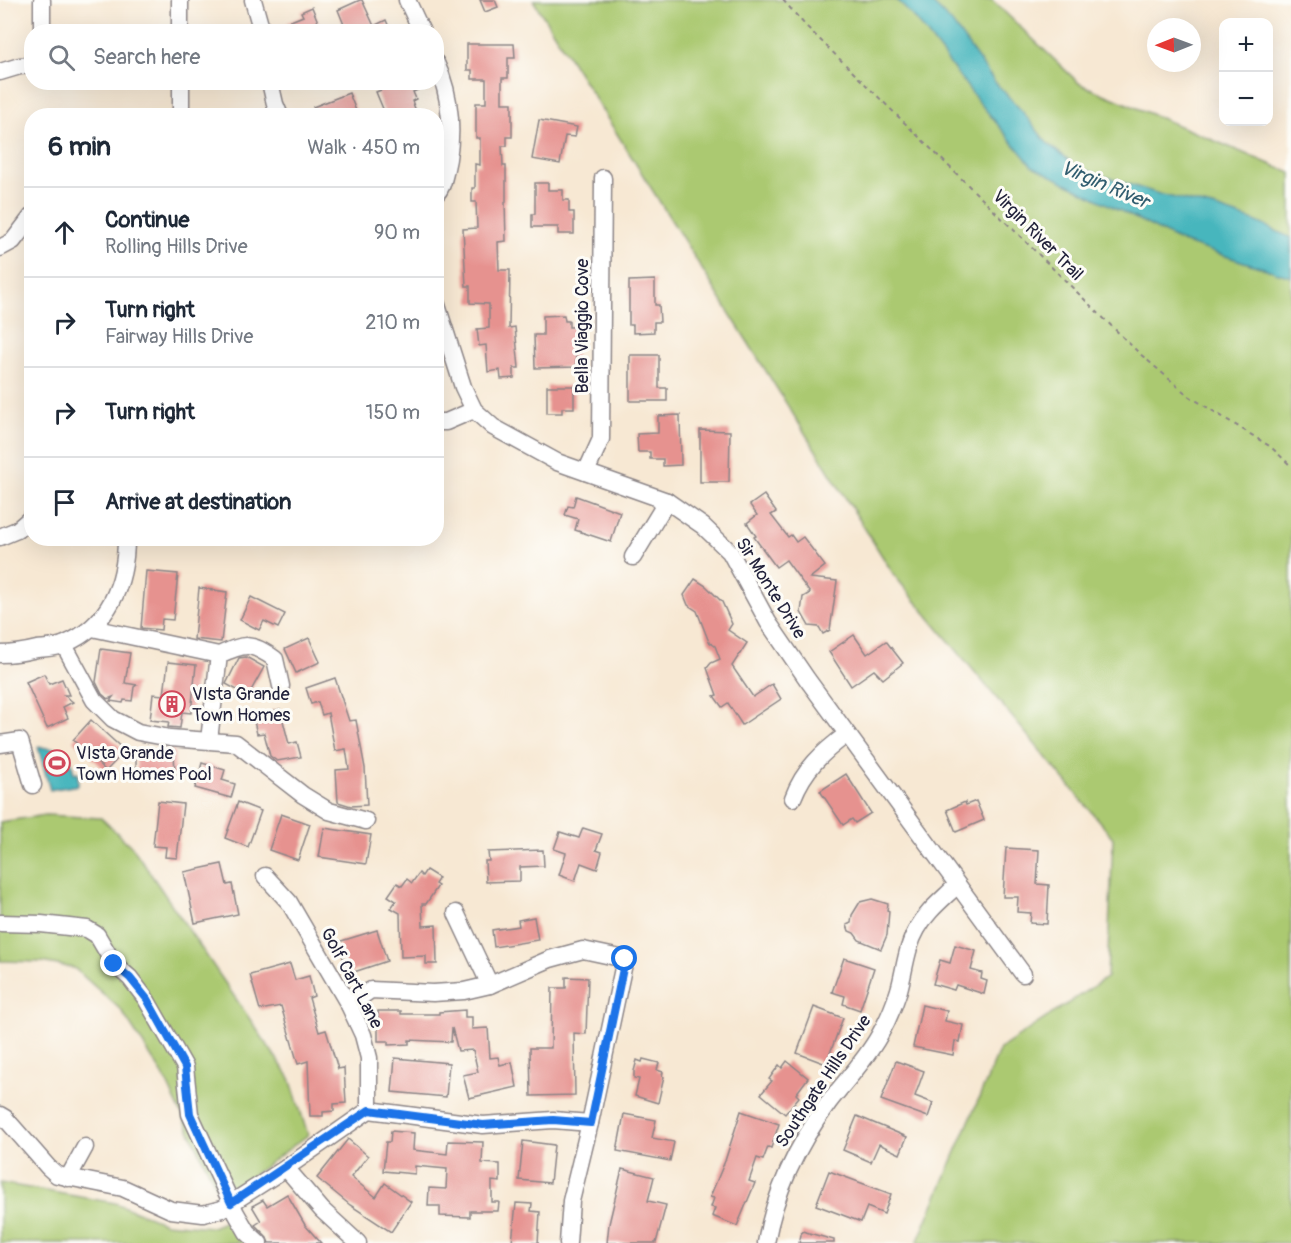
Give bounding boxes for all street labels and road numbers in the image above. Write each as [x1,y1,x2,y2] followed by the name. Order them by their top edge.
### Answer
[987,185,1088,286] street label: Virgin River Trail
[571,258,594,393] street label: Bella Viaggio Cove
[730,533,811,643] street label: Sir Monte Drive
[315,924,388,1033] street label: Golf Cart Lane
[770,1010,876,1152] street label: Southgate Hills Drive

